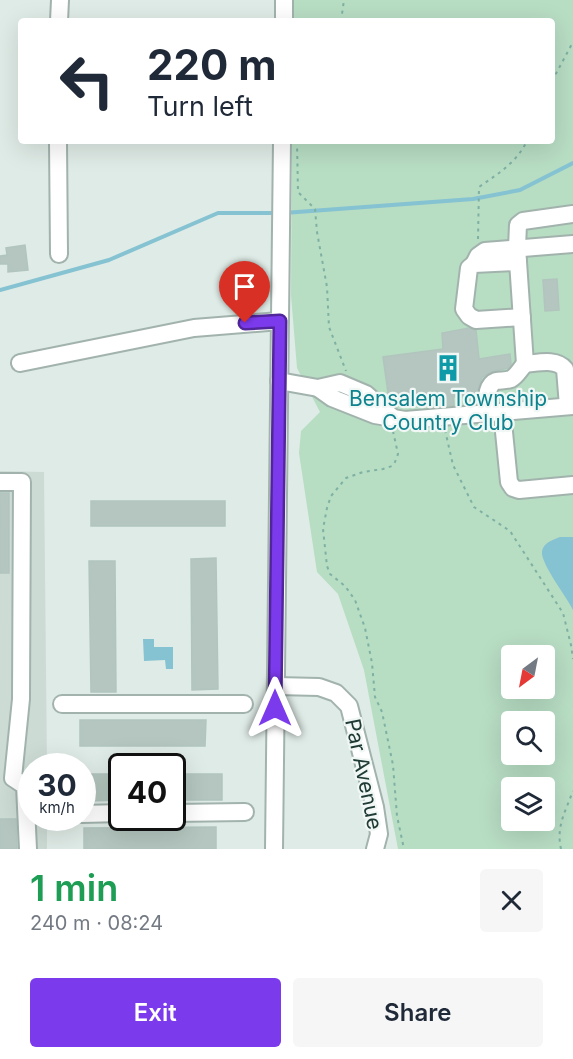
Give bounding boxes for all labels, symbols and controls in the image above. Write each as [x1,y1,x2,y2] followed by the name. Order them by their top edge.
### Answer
[147,39,277,90] text: 220 m
[48,42,126,120] icon: left
[147,90,253,123] text: Turn left
[219,261,270,323] pin
[228,270,261,303] icon: arrive
[433,353,463,383] building icon: Bensalem Township Country Club
[349,386,547,435] place label: Bensalem Township Country Club
[501,645,555,699] north arrow
[501,645,555,831] map controls
[243,676,307,740] position arrow
[501,711,555,765] button: search
[340,716,388,832] street label: Par Avenue
[108,753,186,831] speed limit sign: 40
[37,767,77,803] text: 30
[501,777,555,831] button: layers
[39,798,75,817] text: km/h
[30,866,118,910] text: 1 min
[480,869,543,932] button: close
[30,911,163,935] text: 240 m · 08:24
[30,978,281,1047] button: Exit
[293,978,543,1047] button: Share

